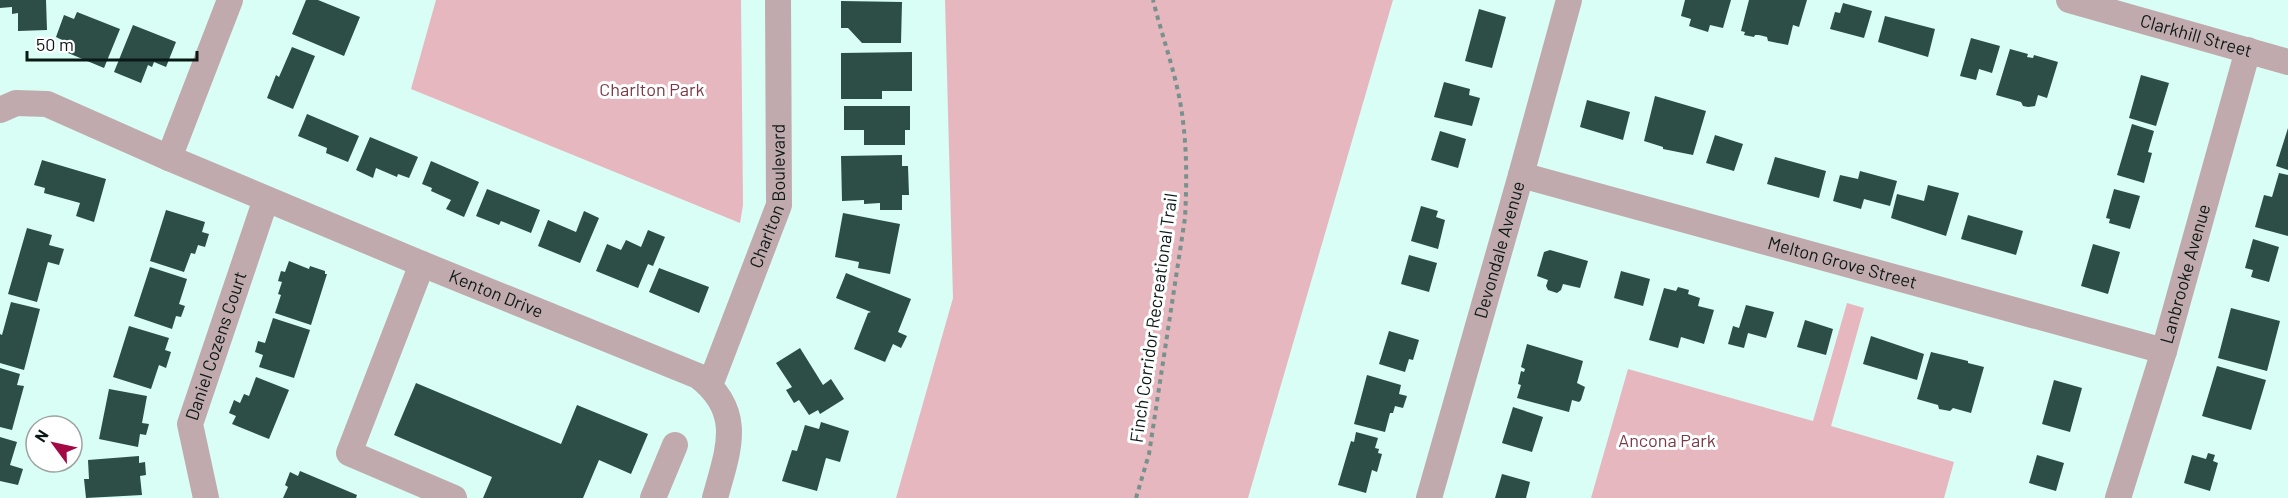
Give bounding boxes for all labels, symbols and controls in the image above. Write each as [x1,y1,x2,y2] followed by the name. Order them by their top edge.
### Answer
[2138,9,2255,61] street label: Clarkhill Street
[27,24,196,62] scale bar
[36,33,74,55] text: 50 m
[599,78,705,100] park label: Charlton Park
[744,124,789,271] street label: Charlton Boulevard
[1469,178,1529,321] street label: Devondale Avenue
[1125,192,1181,444] street label: Finch Corridor Recreational Trail
[2155,201,2215,346] street label: Lanbrooke Avenue
[1765,231,1919,293] street label: Melton Grove Street
[446,264,547,322] street label: Kenton Drive
[180,268,251,423] street label: Daniel Cozens Court
[24,414,84,474] north arrow
[30,426,52,445] text: N
[1618,429,1716,451] park label: Ancona Park

